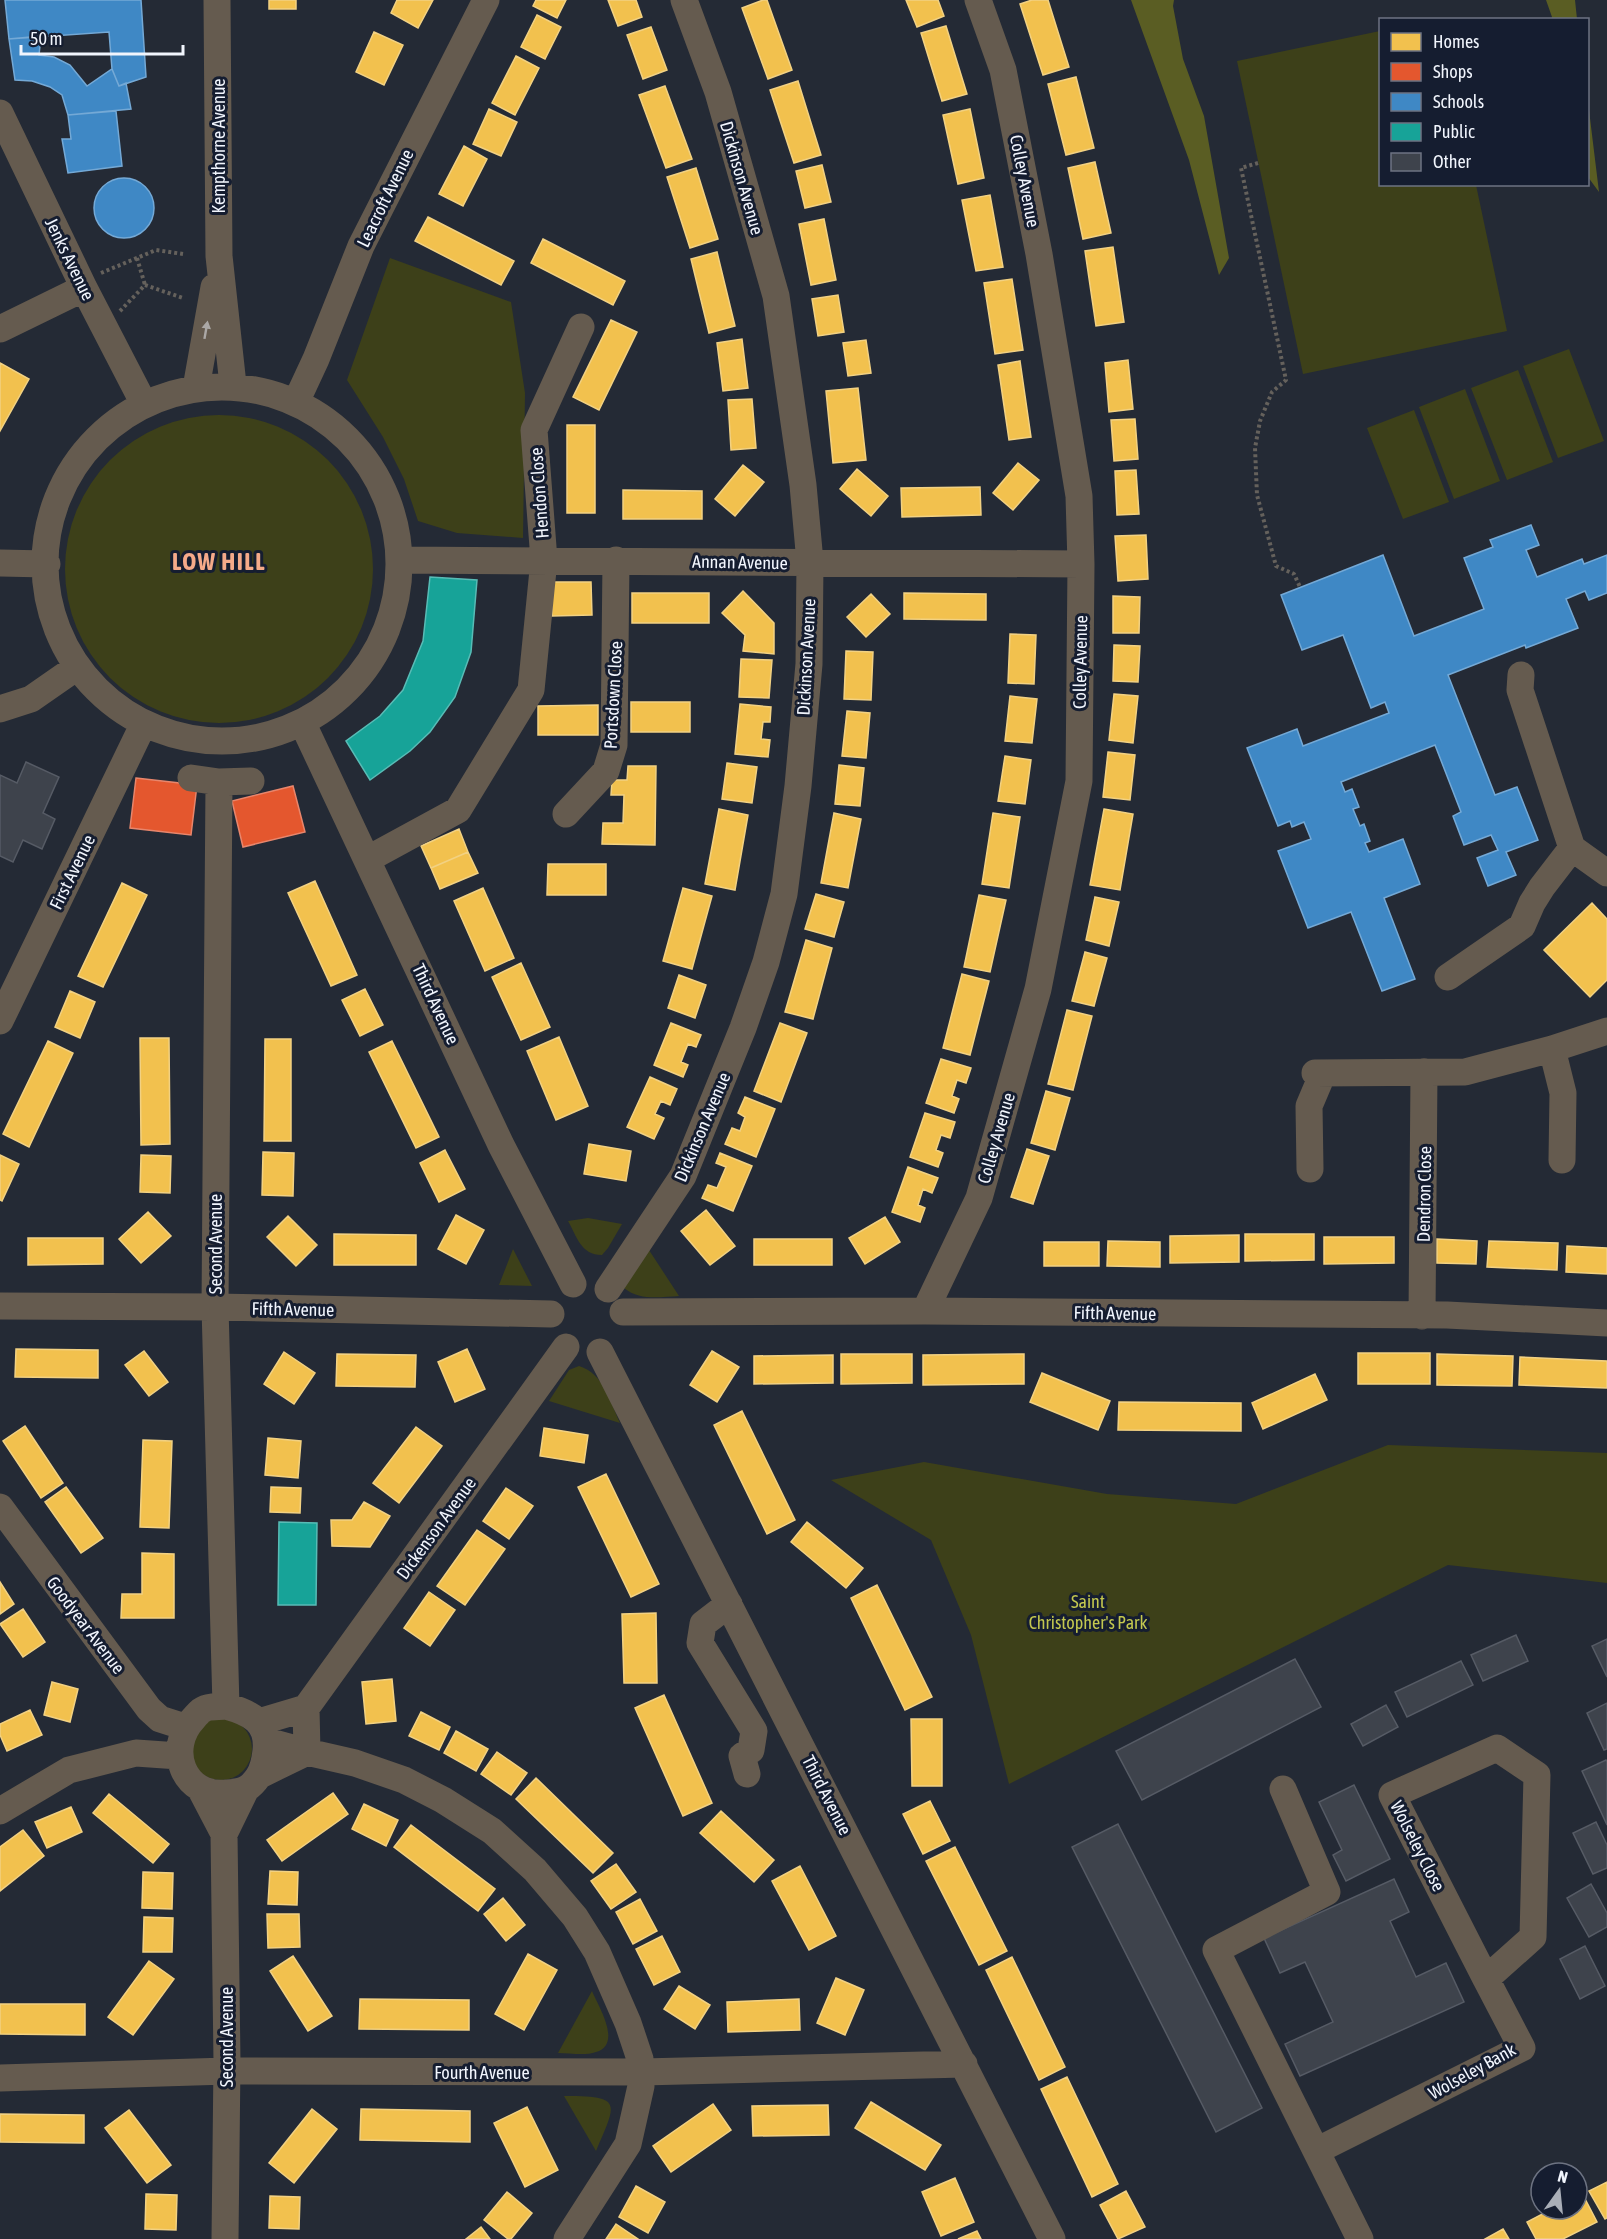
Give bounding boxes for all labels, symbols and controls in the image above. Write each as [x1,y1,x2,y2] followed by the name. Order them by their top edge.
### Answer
[21,18,183,56] scale bar
[1379,18,1589,186] legend
[30,28,62,49] text: 50 m
[1433,31,1479,52] text: Homes
[1433,61,1473,82] text: Shops
[208,79,229,214] street label: Kempthorne Avenue
[1433,91,1484,112] text: Schools
[716,119,768,237] street label: Dickinson Avenue
[1433,121,1475,142] text: Public
[1006,133,1044,229] street label: Colley Avenue
[352,146,418,250] street label: Leacroft Avenue
[1433,151,1472,172] text: Other
[41,214,99,304] street label: Jenks Avenue
[202,320,211,339] one-way arrow
[525,447,553,539] street label: Hendon Close
[172,548,266,575] district label: LOW HILL
[692,551,788,573] street label: Annan Avenue
[792,598,820,716] street label: Dickinson Avenue
[1069,615,1091,709] street label: Colley Avenue
[600,640,626,750] street label: Portsdown Close
[45,831,99,913] street label: First Avenue
[408,960,464,1048] street label: Third Avenue
[669,1069,735,1185] street label: Dickinson Avenue
[973,1090,1019,1186] street label: Colley Avenue
[1413,1146,1435,1242] street label: Dendron Close
[205,1194,226,1294] street label: Second Avenue
[252,1298,334,1320] street label: Fifth Avenue
[1074,1302,1156,1324] street label: Fifth Avenue
[392,1473,480,1583] street label: Dickenson Avenue
[43,1572,129,1678] street label: Goodyear Avenue
[1029,1591,1147,1633] park label: Saint Christopher's Park
[798,1752,856,1838] street label: Third Avenue
[1386,1797,1450,1895] street label: Wolseley Close
[216,1987,237,2087] street label: Second Avenue
[1425,2038,1519,2104] street label: Wolseley Bank
[434,2062,530,2083] street label: Fourth Avenue
[1529,2161,1589,2221] north arrow
[1556,2167,1570,2186] text: N

